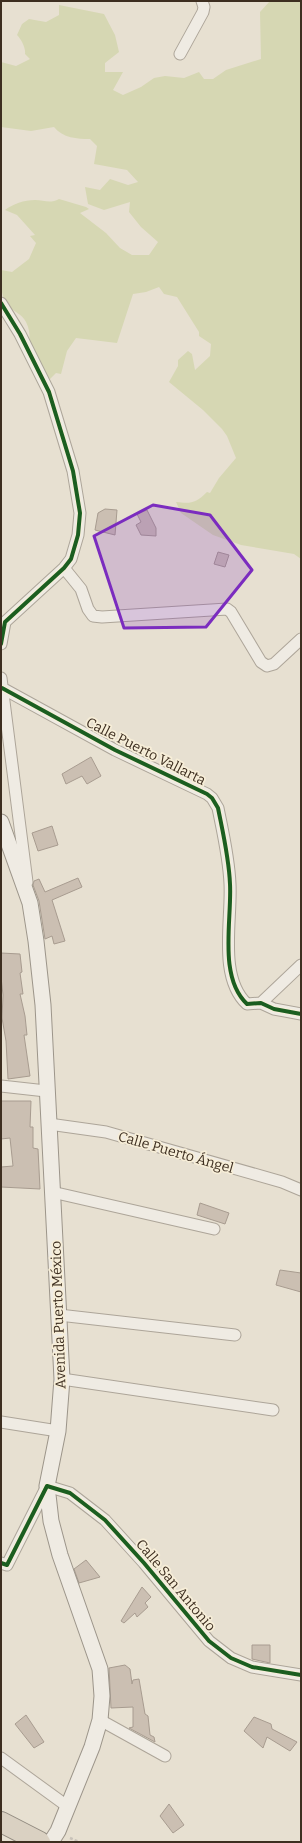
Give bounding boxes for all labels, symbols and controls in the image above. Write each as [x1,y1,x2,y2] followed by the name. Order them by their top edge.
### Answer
[83,714,209,789] street label: Calle Puerto Vallarta
[116,1127,236,1177] street label: Calle Puerto Ángel
[47,1241,70,1389] street label: Avenida Puerto México
[132,1536,219,1635] street label: Calle San Antonio

